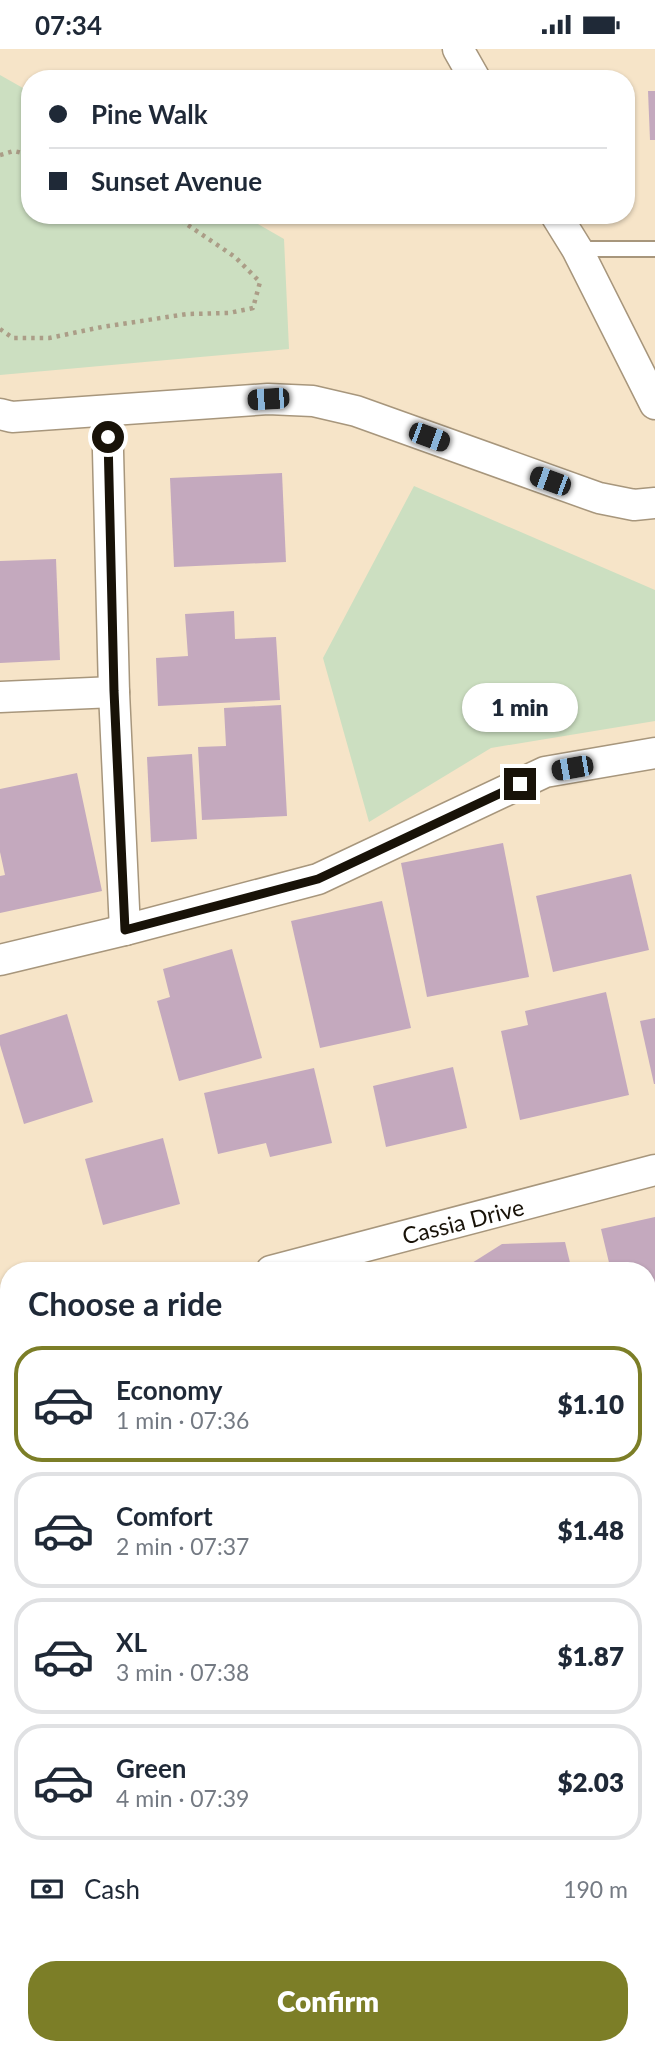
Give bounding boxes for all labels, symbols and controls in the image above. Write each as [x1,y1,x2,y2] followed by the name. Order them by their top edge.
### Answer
[35,9,102,41] text: 07:34
[91,98,208,130] text: Pine Walk
[91,165,262,197] text: Sunset Avenue
[247,387,290,411] car
[406,420,453,454] car
[92,421,124,453] route start
[527,464,574,498] car
[462,683,578,731] callout: 1 min
[491,693,549,721] text: 1 min
[550,754,595,782] car
[504,768,536,800] route end
[399,1192,527,1250] street label: Cassia Drive
[28,1284,222,1323] text: Choose a ride
[32,1373,95,1436] icon: car
[116,1374,222,1406] text: Economy
[557,1388,624,1420] text: $1.10
[116,1406,249,1434] text: 1 min · 07:36
[32,1499,95,1562] icon: car
[116,1500,213,1532] text: Comfort
[557,1514,624,1546] text: $1.48
[116,1532,249,1560] text: 2 min · 07:37
[32,1625,95,1688] icon: car
[116,1626,147,1658] text: XL
[557,1640,624,1672] text: $1.87
[116,1658,249,1686] text: 3 min · 07:38
[32,1751,95,1814] icon: car
[116,1752,186,1784] text: Green
[557,1766,624,1798] text: $2.03
[116,1784,249,1812] text: 4 min · 07:39
[28,1870,66,1908] icon: cash
[84,1873,140,1905] text: Cash
[563,1875,628,1903] text: 190 m
[28,1961,628,2041] button: Confirm

